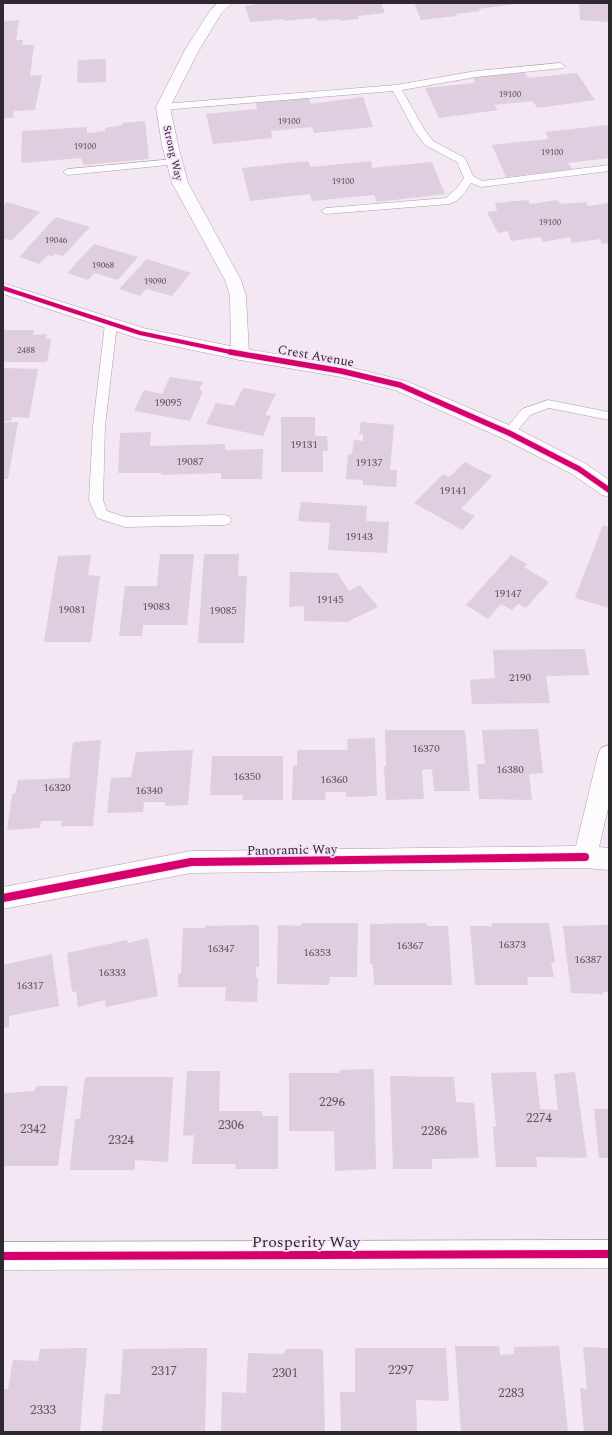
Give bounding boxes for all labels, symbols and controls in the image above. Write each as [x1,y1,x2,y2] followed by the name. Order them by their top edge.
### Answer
[499,87,522,101] house number: 19100
[278,114,301,128] house number: 19100
[158,124,188,183] street label: Strong Way
[74,139,97,153] house number: 19100
[541,145,564,159] house number: 19100
[332,174,355,188] house number: 19100
[539,215,562,229] house number: 19100
[45,233,68,247] house number: 19046
[92,258,115,272] house number: 19068
[144,274,167,288] house number: 19090
[276,339,356,373] street label: Crest Avenue
[17,343,35,357] house number: 2488
[154,394,182,411] house number: 19095
[290,436,318,453] house number: 19131
[176,453,204,470] house number: 19087
[355,454,383,471] house number: 19137
[439,482,467,499] house number: 19141
[345,528,373,545] house number: 19143
[494,585,522,602] house number: 19147
[316,591,344,608] house number: 19145
[142,598,170,615] house number: 19083
[58,601,86,618] house number: 19081
[209,602,237,619] house number: 19085
[509,669,531,686] house number: 2190
[412,740,440,757] house number: 16370
[496,761,524,778] house number: 16380
[233,768,261,785] house number: 16350
[320,771,348,788] house number: 16360
[43,779,71,796] house number: 16320
[135,782,163,799] house number: 16340
[247,839,338,861] street label: Panoramic Way
[498,936,526,953] house number: 16373
[396,937,424,954] house number: 16367
[207,940,235,957] house number: 16347
[303,944,331,961] house number: 16353
[574,951,602,968] house number: 16387
[98,964,126,981] house number: 16333
[16,977,44,994] house number: 16317
[319,1092,346,1112] house number: 2296
[526,1108,553,1128] house number: 2274
[218,1115,245,1135] house number: 2306
[20,1119,46,1139] house number: 2342
[421,1121,448,1141] house number: 2286
[108,1130,135,1150] house number: 2324
[252,1230,361,1254] street label: Prosperity Way
[388,1360,414,1380] house number: 2297
[151,1361,177,1381] house number: 2317
[272,1363,298,1383] house number: 2301
[498,1383,525,1403] house number: 2283
[30,1400,57,1420] house number: 2333

